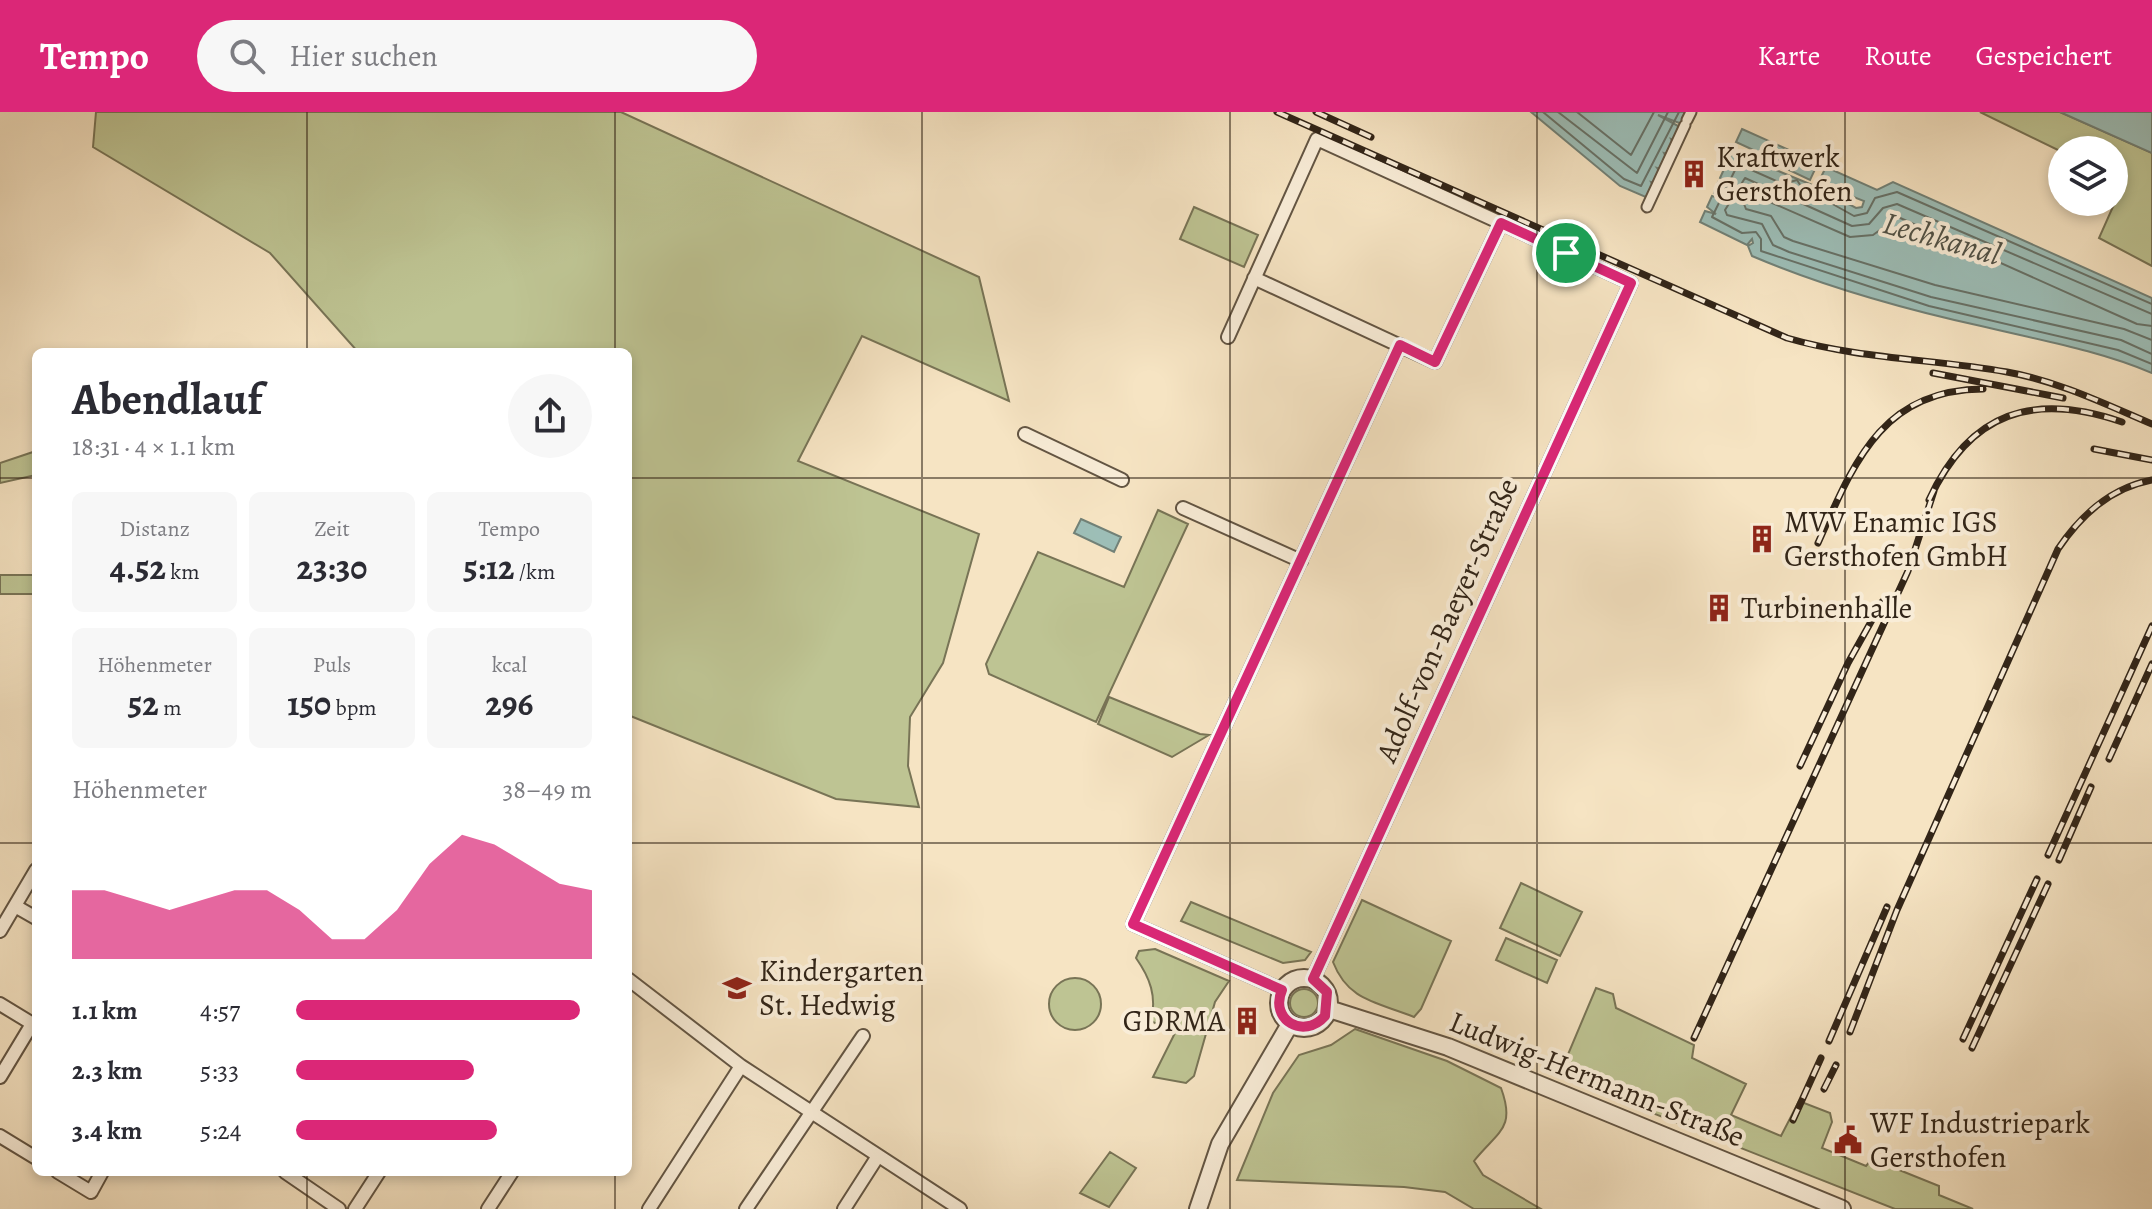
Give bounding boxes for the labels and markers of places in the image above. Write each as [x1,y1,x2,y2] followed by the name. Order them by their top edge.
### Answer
[1716,137,1853,211] place label: Kraftwerk Gersthofen
[1679,159,1709,189] building icon: Kraftwerk Gersthofen
[1532,219,1600,287] pin
[1784,502,2008,576] place label: MVV Enamic IGS Gersthofen GmbH
[1747,524,1777,554] building icon: MVV Enamic IGS Gersthofen GmbH
[1741,588,1912,628] place label: Turbinenhalle
[1704,593,1734,623] building icon: Turbinenhalle
[759,951,924,1025] place label: Kindergarten St. Hedwig
[722,973,752,1003] school or university icon: Kindergarten St. Hedwig
[1123,1001,1225,1041] place label: GDRMA
[1232,1006,1262,1036] building icon: GDRMA
[1869,1103,2090,1177] place label: WF Industriepark Gersthofen
[1833,1125,1863,1155] public building icon: WF Industriepark Gersthofen

